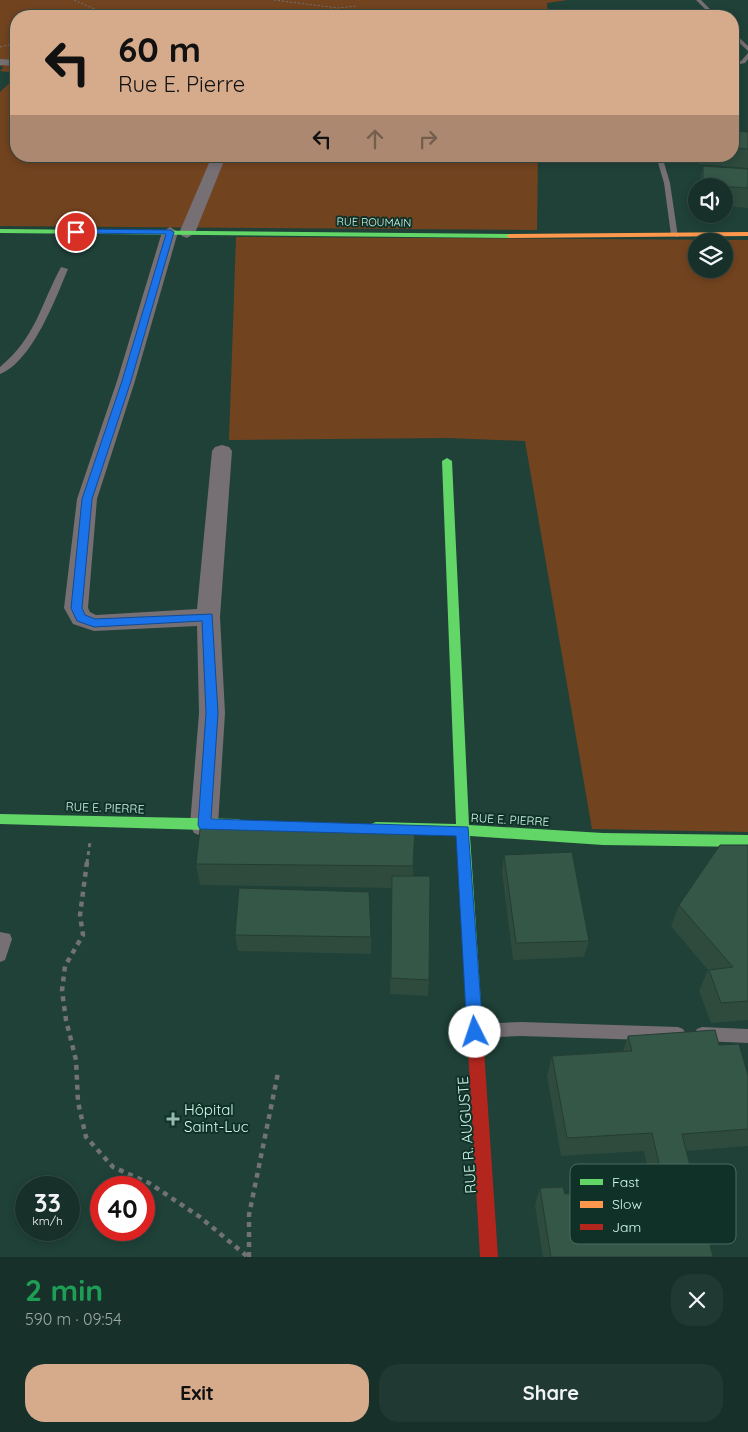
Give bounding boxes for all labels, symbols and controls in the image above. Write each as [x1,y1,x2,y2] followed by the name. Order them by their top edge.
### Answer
[118,27,201,71] text: 60 m
[35,30,100,95] icon: left
[118,70,245,98] text: Rue E. Pierre
[308,125,336,153] icon: left
[361,125,389,153] icon: ahead
[414,125,442,153] icon: right
[688,178,733,278] map controls
[688,178,733,223] button: sound
[55,211,97,253] pin
[336,214,412,230] street label: RUE ROUMAIN
[62,218,90,246] icon: arrive
[688,233,733,278] button: layers
[65,799,145,816] street label: RUE E. PIERRE
[470,810,550,829] street label: RUE E. PIERRE
[448,1005,500,1057] position arrow
[453,1076,480,1194] street label: RUE R. AUGUSTE
[184,1100,249,1136] place label: Hôpital Saint-Luc
[166,1112,180,1126] marker: Hôpital Saint-Luc
[570,1164,736,1244] legend
[612,1173,640,1191] text: Fast
[90,1176,155,1241] speed limit sign: 40
[34,1187,61,1218] text: 33
[612,1195,642,1213] text: Slow
[32,1213,63,1228] text: km/h
[612,1218,641,1236] text: Jam
[25,1271,103,1309] text: 2 min
[671,1274,723,1326] button: close
[25,1309,122,1329] text: 590 m · 09:54
[25,1364,369,1422] button: Exit
[379,1364,723,1422] button: Share

